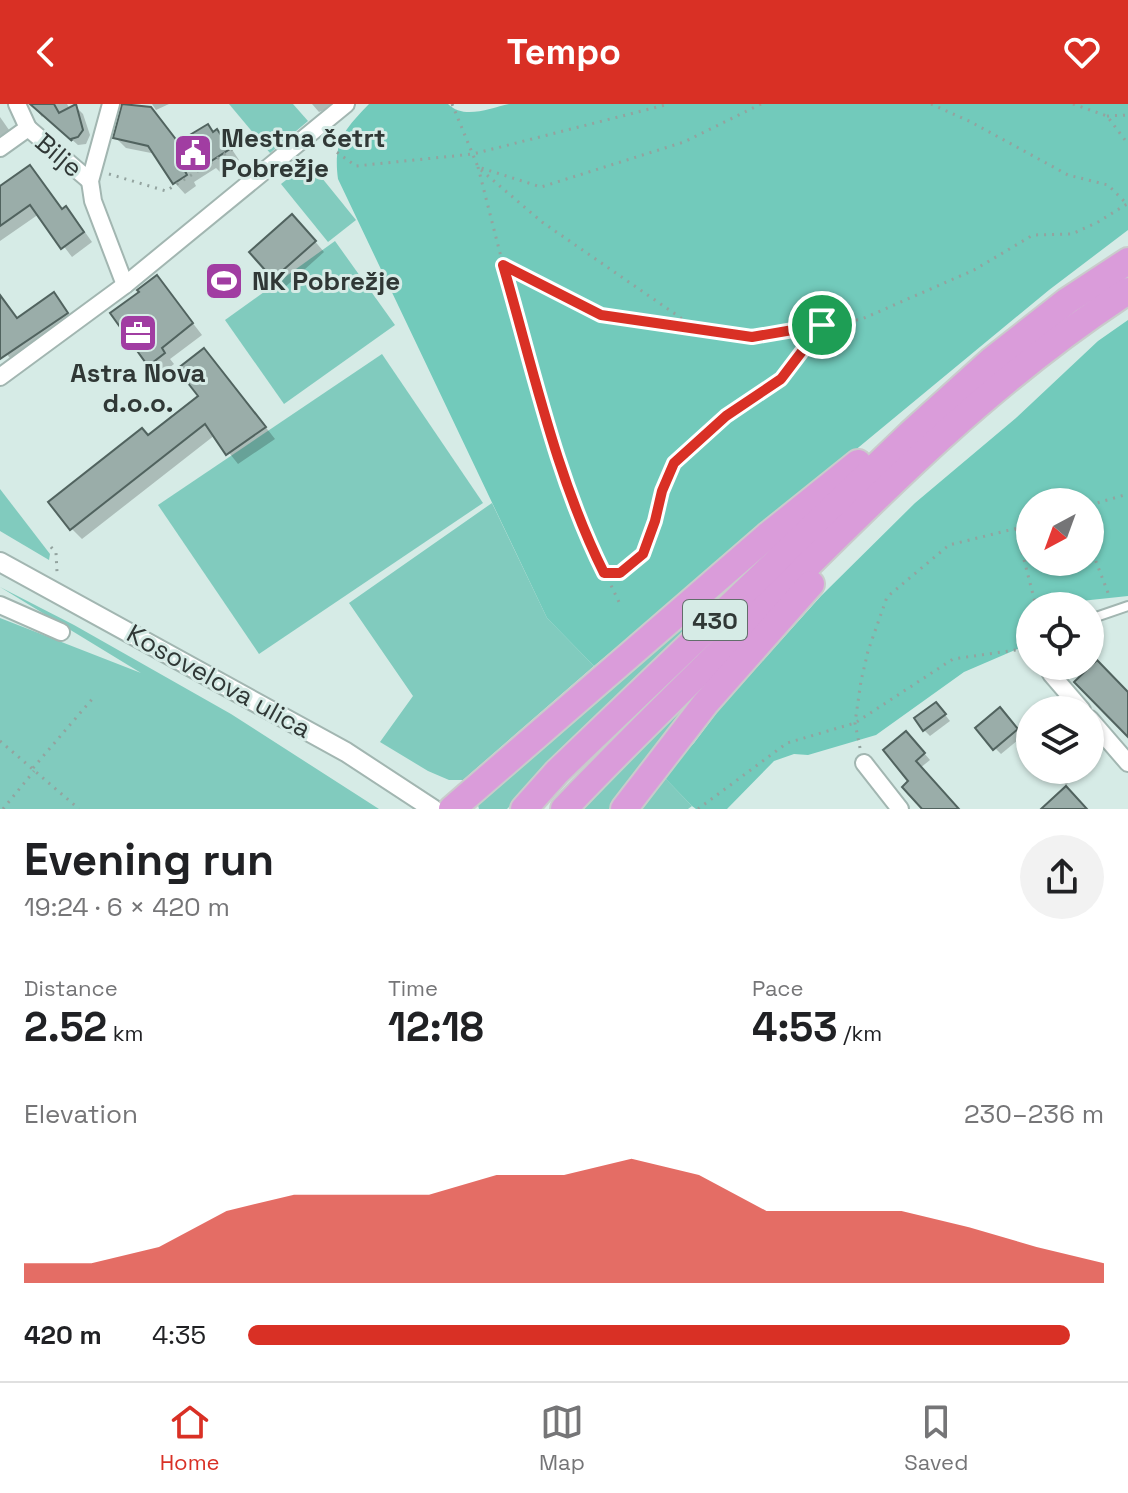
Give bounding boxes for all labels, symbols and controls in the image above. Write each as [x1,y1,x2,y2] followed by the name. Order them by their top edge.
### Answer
[507,29,621,75] text: Tempo
[24,30,68,74] icon: back
[1060,30,1104,74] icon: heart
[221,121,386,185] place label: Mestna četrt Pobrežje
[28,125,90,185] street label: Bilje
[172,132,214,174] public building icon: Mestna četrt Pobrežje
[203,260,245,302] sports icon: NK Pobrežje
[252,264,400,298] place label: NK Pobrežje
[788,291,856,359] pin
[800,303,844,347] icon: arrive
[117,312,159,354] office icon: Astra Nova d.o.o.
[70,356,206,420] place label: Astra Nova d.o.o.
[1016,488,1104,576] north arrow
[1016,488,1104,784] map controls
[1016,592,1104,680] button: locate
[683,600,747,640] road number: 430
[121,616,317,746] street label: Kosovelova ulica
[1016,696,1104,784] button: layers
[24,832,274,888] text: Evening run
[1020,835,1104,919] button: share
[24,890,230,924] text: 19:24 · 6 × 420 m
[24,974,118,1002] text: Distance
[388,974,438,1002] text: Time
[752,974,804,1002] text: Pace
[24,1002,107,1053] text: 2.52
[388,1002,484,1053] text: 12:18
[752,1002,838,1053] text: 4:53
[107,1019,144,1047] text: km
[838,1019,882,1047] text: /km
[24,1097,138,1131] text: Elevation
[964,1097,1104,1131] text: 230–236 m
[24,1318,102,1352] text: 420 m
[152,1318,206,1352] text: 4:35
[160,1400,220,1476] tab: Home
[539,1400,585,1476] tab: Map
[904,1400,968,1476] tab: Saved

